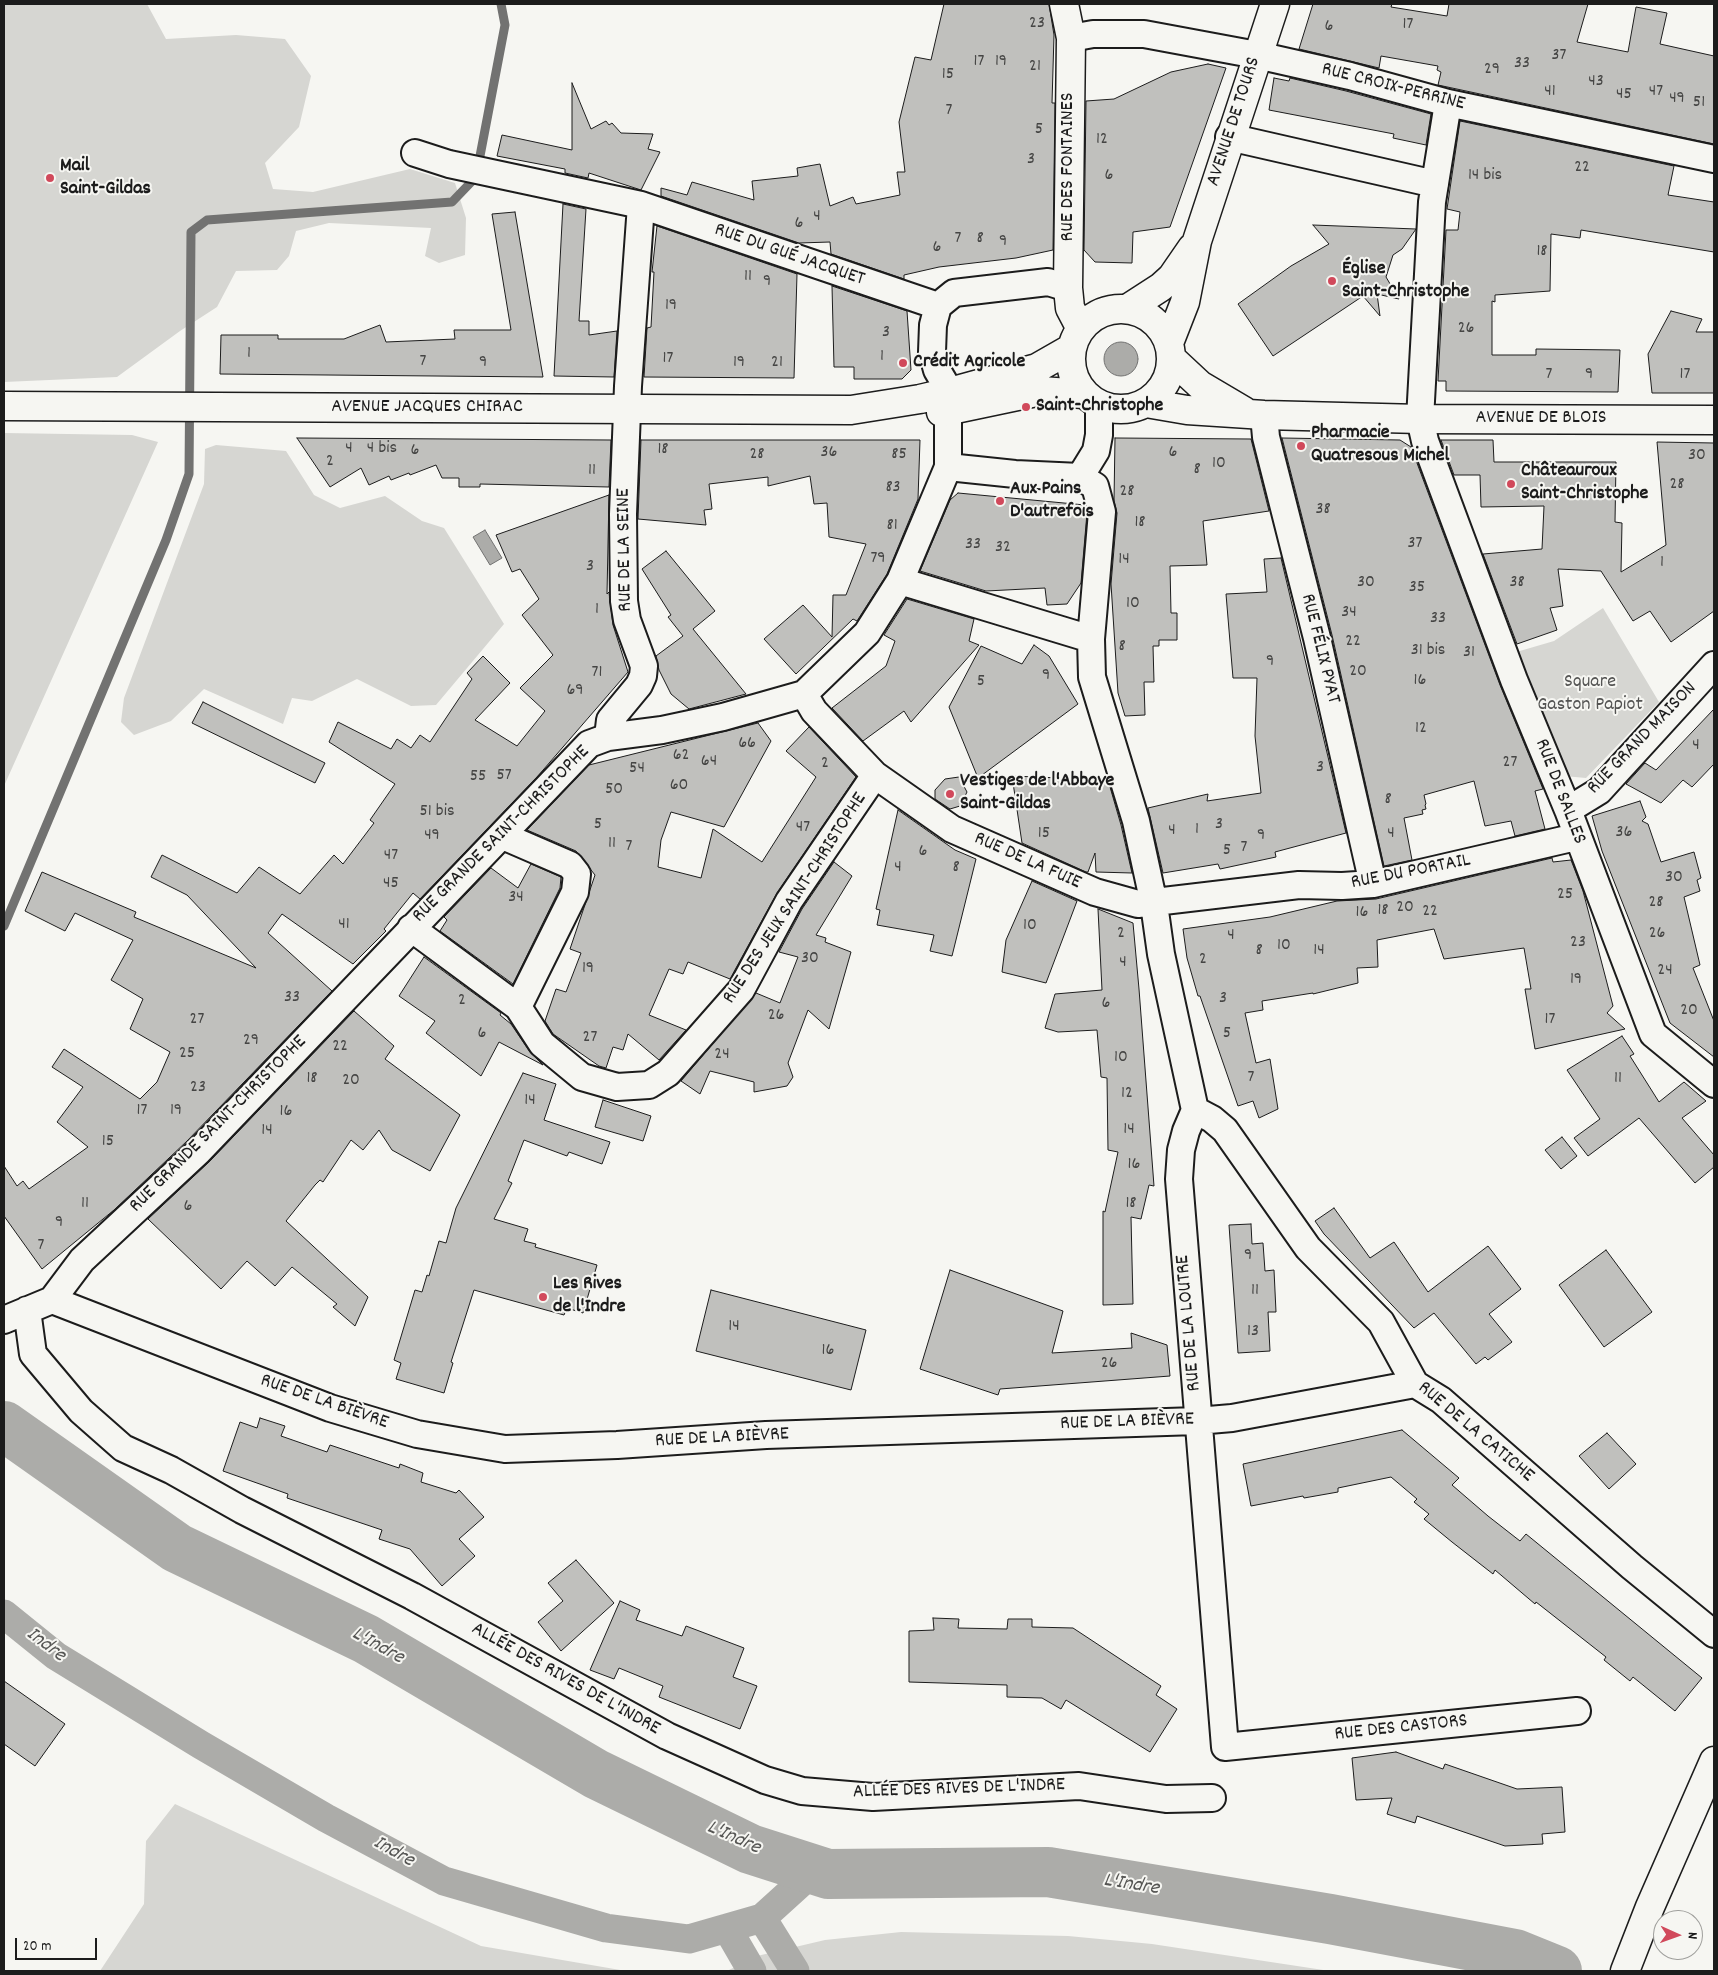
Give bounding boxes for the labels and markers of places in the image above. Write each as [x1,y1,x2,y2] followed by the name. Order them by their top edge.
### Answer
[60,155,151,202] place label: Mail Saint-Gildas
[44,172,56,184] marker: Mail Saint-Gildas
[1342,258,1469,305] place label: Église Saint-Christophe
[1326,275,1338,287] marker: Église Saint-Christophe
[913,351,1025,375] place label: Crédit Agricole
[897,357,909,369] marker: Crédit Agricole
[1036,395,1163,419] place label: Saint-Christophe
[1020,401,1032,413] marker: Saint-Christophe
[1311,422,1449,469] place label: Pharmacie Quatresous Michel
[1295,440,1307,452] marker: Pharmacie Quatresous Michel
[1521,460,1648,507] place label: Châteauroux Saint-Christophe
[1010,478,1094,525] place label: Aux Pains D'autrefois
[1505,478,1517,490] marker: Châteauroux Saint-Christophe
[994,495,1006,507] marker: Aux Pains D'autrefois
[960,770,1114,817] place label: Vestiges de l'Abbaye Saint-Gildas
[944,788,956,800] marker: Vestiges de l'Abbaye Saint-Gildas
[553,1273,625,1320] place label: Les Rives de l'Indre
[537,1291,549,1303] marker: Les Rives de l'Indre

